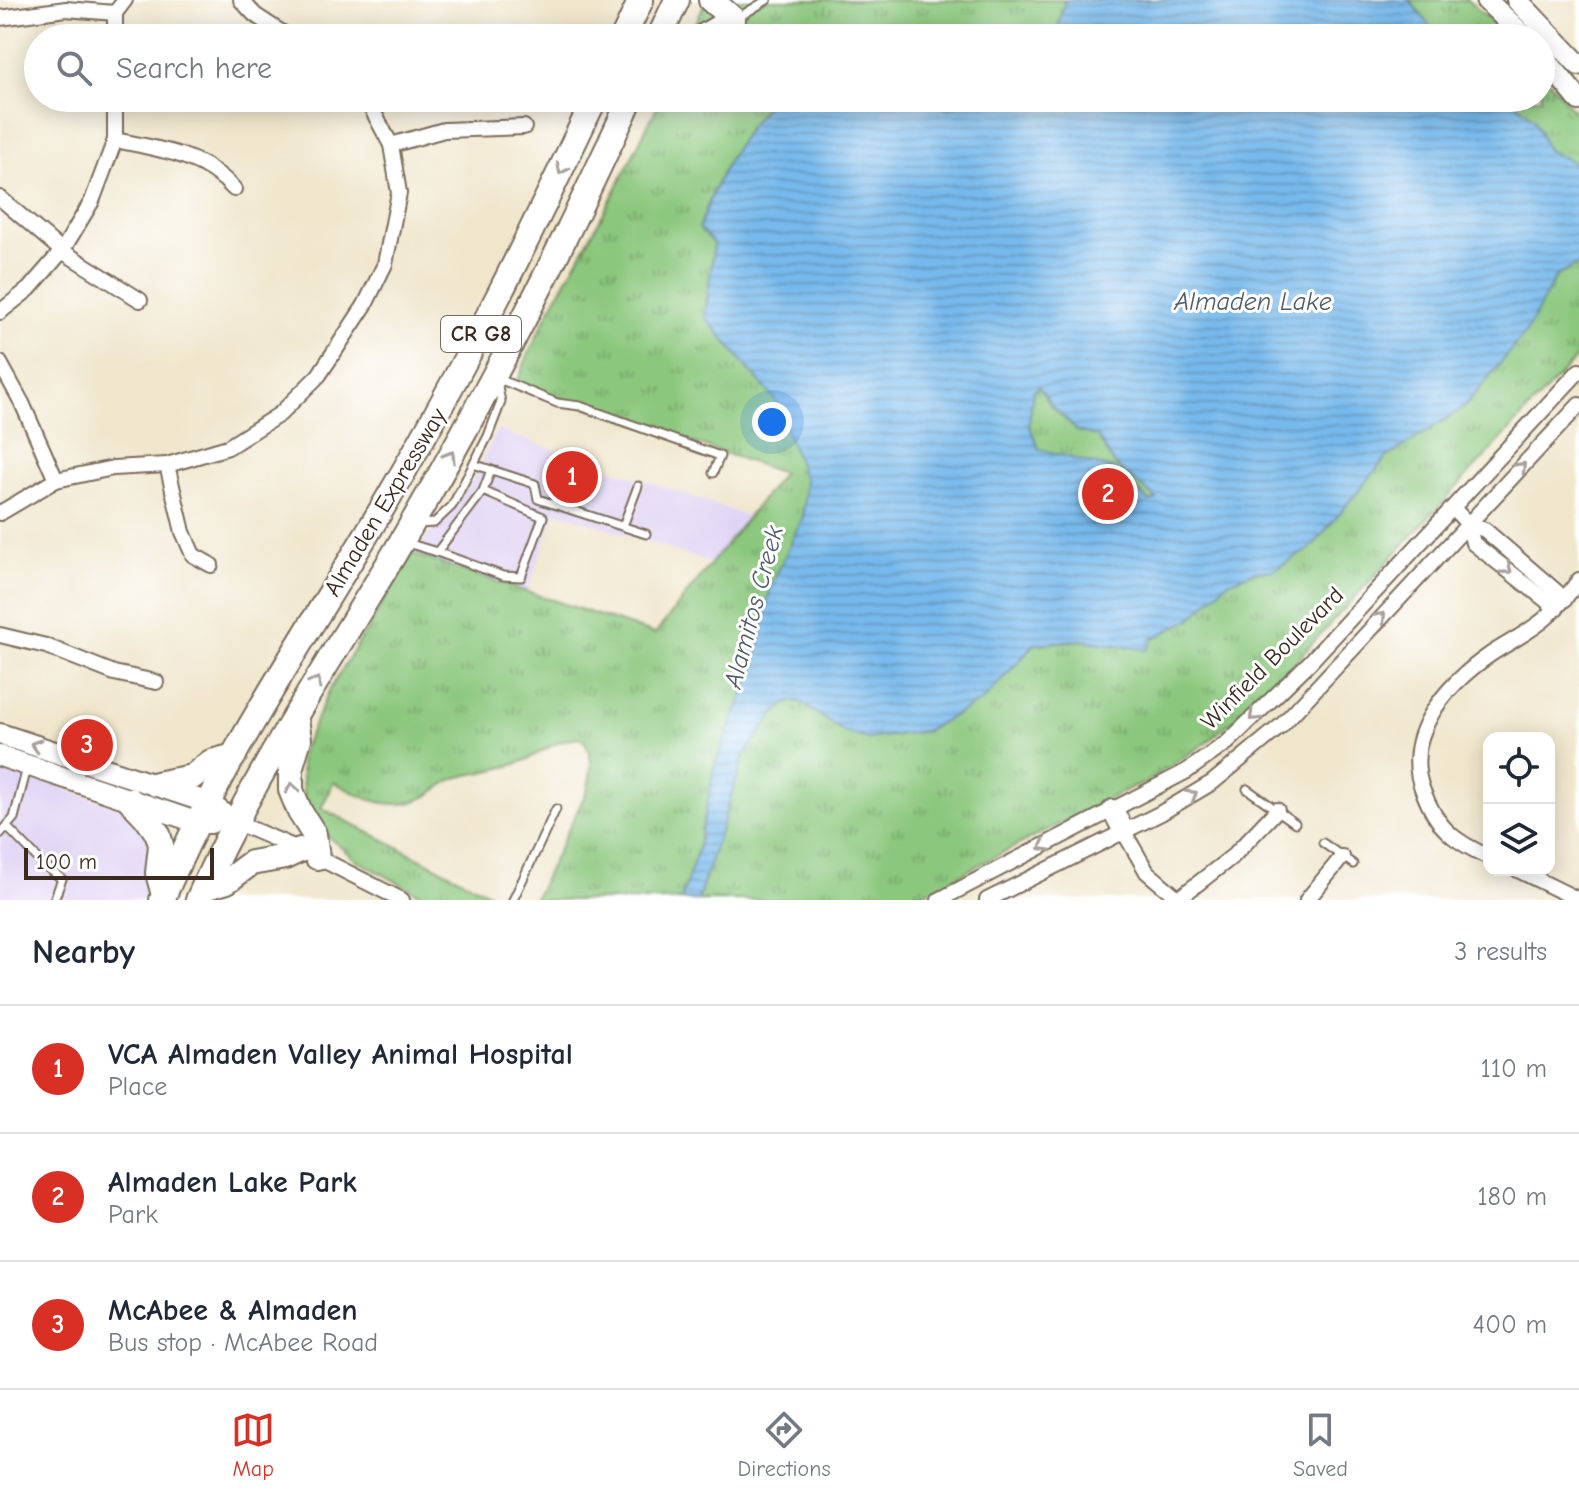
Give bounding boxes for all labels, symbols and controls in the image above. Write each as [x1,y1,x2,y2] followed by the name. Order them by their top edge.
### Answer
[24,24,1555,112] search box
[52,46,96,90] icon: search
[116,51,272,86] text: Search here
[556,160,572,175] one-way arrow
[1173,287,1332,317] water label: Almaden Lake
[441,316,521,352] road number: CR G8
[752,402,792,442] your location
[318,403,452,601] street label: Almaden Expressway
[546,447,598,507] pin: 1
[440,450,456,465] one-way arrow
[1512,462,1526,476] one-way arrow
[1082,464,1134,524] pin: 2
[718,522,790,692] water label: Alamitos Creek
[1498,560,1513,574] one-way arrow
[1195,581,1349,735] street label: Winfield Boulevard
[1371,612,1385,627] one-way arrow
[306,676,322,691] one-way arrow
[1249,707,1263,721] one-way arrow
[61,715,113,775] pin: 3
[1483,732,1555,876] map controls
[1483,732,1555,804] button: locate
[30,738,43,754] one-way arrow
[284,781,301,795] one-way arrow
[1183,789,1198,804] one-way arrow
[1483,804,1555,876] button: layers
[1037,836,1052,851] one-way arrow
[24,844,214,880] scale bar
[36,849,97,875] text: 100 m
[32,932,135,972] text: Nearby
[1454,937,1547,967] text: 3 results
[108,1037,573,1072] text: VCA Almaden Valley Animal Hospital
[53,1054,63,1084] text: 1
[1480,1054,1547,1084] text: 110 m
[108,1072,167,1102] text: Place
[108,1165,357,1200] text: Almaden Lake Park
[52,1182,64,1212] text: 2
[1477,1182,1547,1212] text: 180 m
[108,1200,158,1230] text: Park
[108,1293,358,1328] text: McAbee & Almaden
[52,1310,64,1340] text: 3
[1473,1310,1547,1340] text: 400 m
[108,1328,378,1358] text: Bus stop · McAbee Road
[231,1408,275,1482] tab: Map
[738,1408,831,1482] tab: Directions
[1293,1408,1348,1482] tab: Saved

